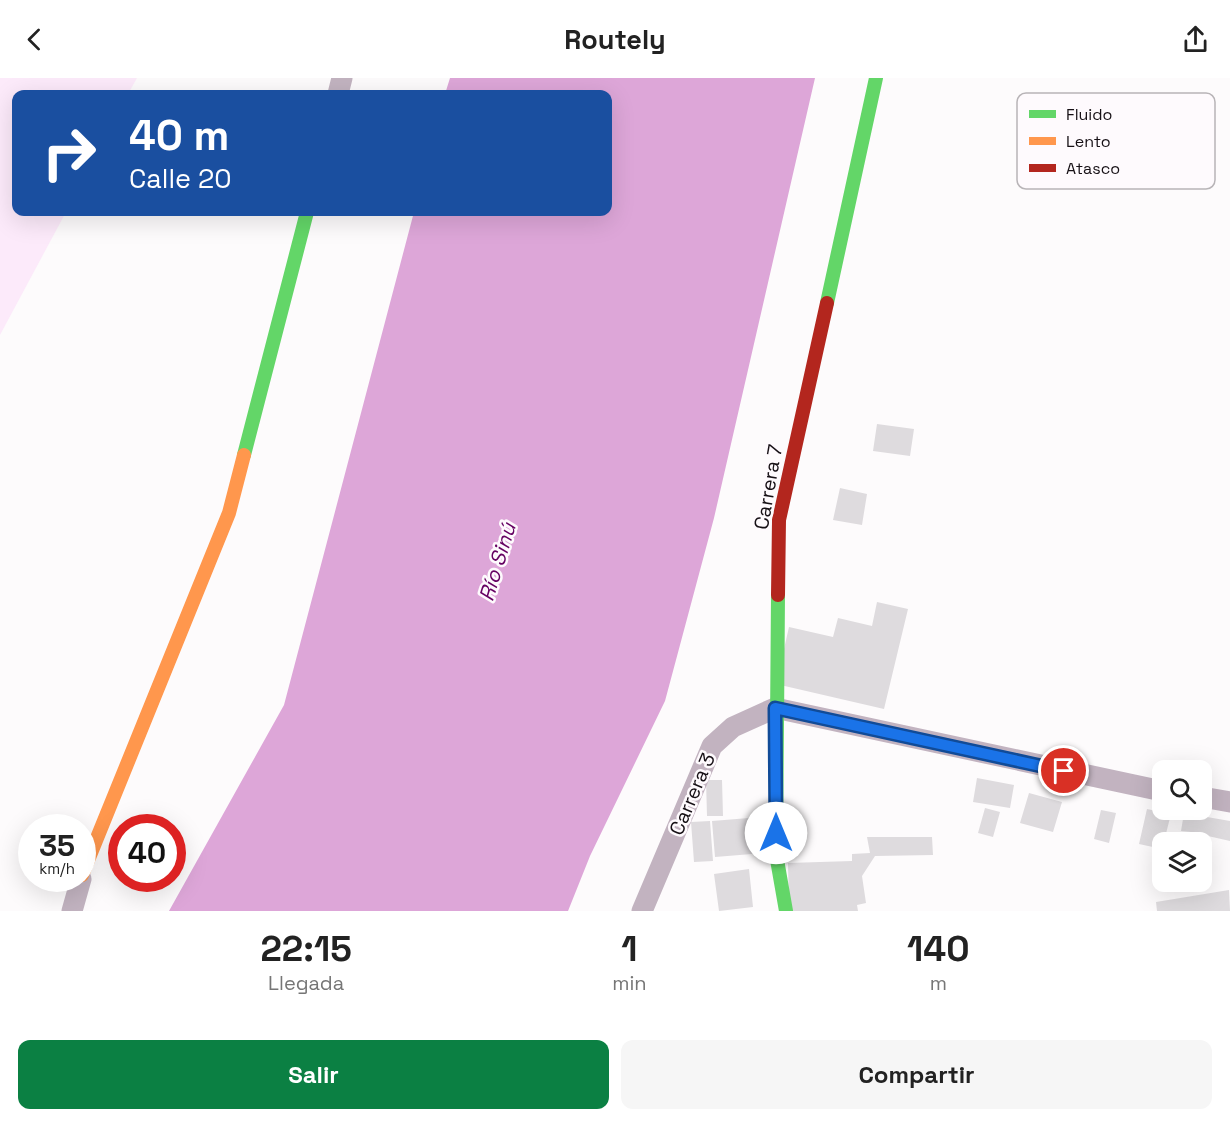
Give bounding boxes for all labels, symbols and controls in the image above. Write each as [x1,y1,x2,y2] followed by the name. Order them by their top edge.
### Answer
[564,22,666,57] text: Routely
[18,23,51,56] icon: back
[1179,23,1212,56] icon: share
[1017,93,1215,189] legend
[1066,104,1112,125] text: Fluido
[129,109,229,162] text: 40 m
[30,114,108,192] icon: right
[1066,131,1111,152] text: Lento
[1066,158,1120,179] text: Atasco
[129,161,232,196] text: Calle 20
[748,442,788,532] street label: Carrera 7
[472,519,522,604] water label: Río Sinú
[1038,745,1089,796] pin
[663,749,721,839] street label: Carrera 3
[1047,754,1080,787] icon: arrive
[1152,760,1212,892] map controls
[1152,760,1212,820] button: search
[744,801,808,865] position arrow
[108,814,186,892] speed limit sign: 40
[39,826,75,865] text: 35
[1152,832,1212,892] button: layers
[39,859,75,878] text: km/h
[260,926,352,972] text: 22:15
[621,926,638,972] text: 1
[907,926,970,972] text: 140
[268,970,344,996] text: Llegada
[612,970,647,996] text: min
[930,970,947,996] text: m
[18,1040,609,1109] button: Salir
[621,1040,1212,1109] button: Compartir

